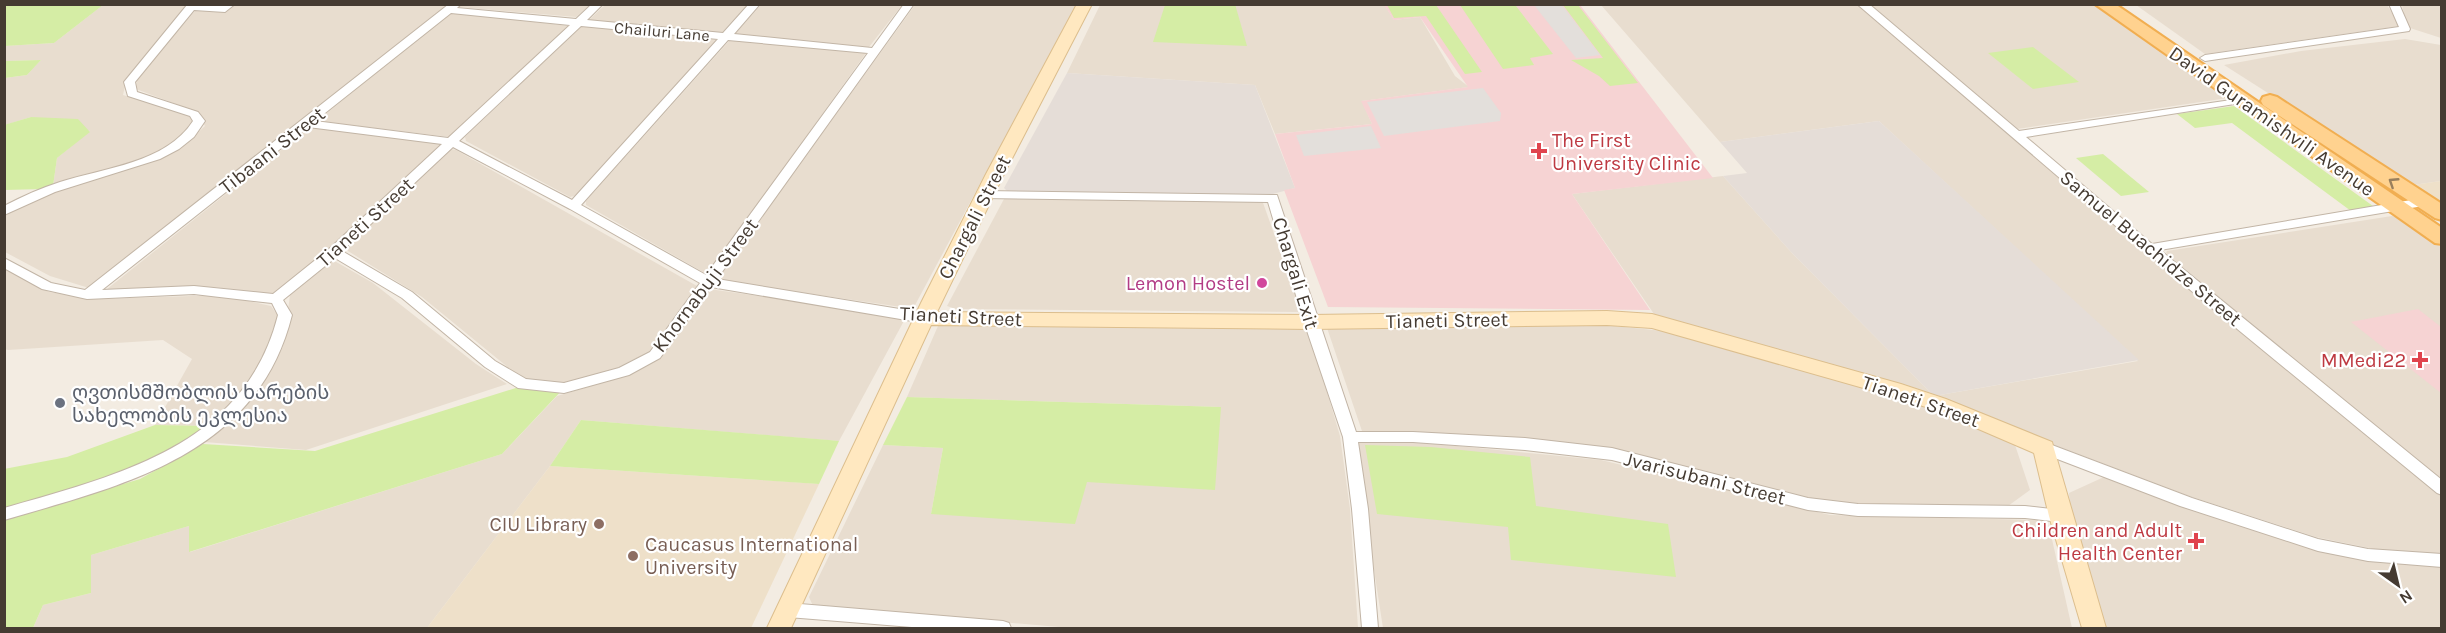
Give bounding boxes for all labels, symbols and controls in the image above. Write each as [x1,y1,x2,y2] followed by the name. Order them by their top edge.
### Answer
[613,18,710,45] street label: Chailuri Lane
[2165,42,2379,201] street label: David Guramishvili Avenue
[215,102,330,199] street label: Tibaani Street
[1552,129,1701,175] place label: The First University Clinic
[1530,142,1548,160] marker: The First University Clinic
[933,151,1016,283] street label: Chargali Street
[2055,166,2246,331] street label: Samuel Buachidze Street
[312,173,419,272] street label: Tianeti Street
[2388,178,2399,189] one-way arrow
[648,214,763,357] street label: Khornabuji Street
[1268,214,1324,332] street label: Chargali Exit
[1126,272,1250,295] place label: Lemon Hostel
[1255,276,1269,290] marker: Lemon Hostel
[899,302,1023,331] street label: Tianeti Street
[1386,308,1509,333] street label: Tianeti Street
[2321,349,2406,372] place label: MMedi22
[2411,351,2429,369] marker: MMedi22
[1859,371,1983,432] street label: Tianeti Street
[72,381,329,428] place label: ღვთისმშობლის ხარების სახელობის ეკლესია
[53,396,67,410] marker: ღვთისმშობლის ხარების სახელობის ეკლესია
[1622,447,1788,510] street label: Jvarisubani Street
[489,513,587,536] place label: CIU Library
[592,517,606,531] marker: CIU Library
[2012,519,2183,565] place label: Children and Adult Health Center
[2187,532,2205,550] marker: Children and Adult Health Center
[645,533,858,579] place label: Caucasus International University
[626,549,640,563] marker: Caucasus International University
[2368,555,2428,615] north arrow
[2396,586,2416,608] text: N

